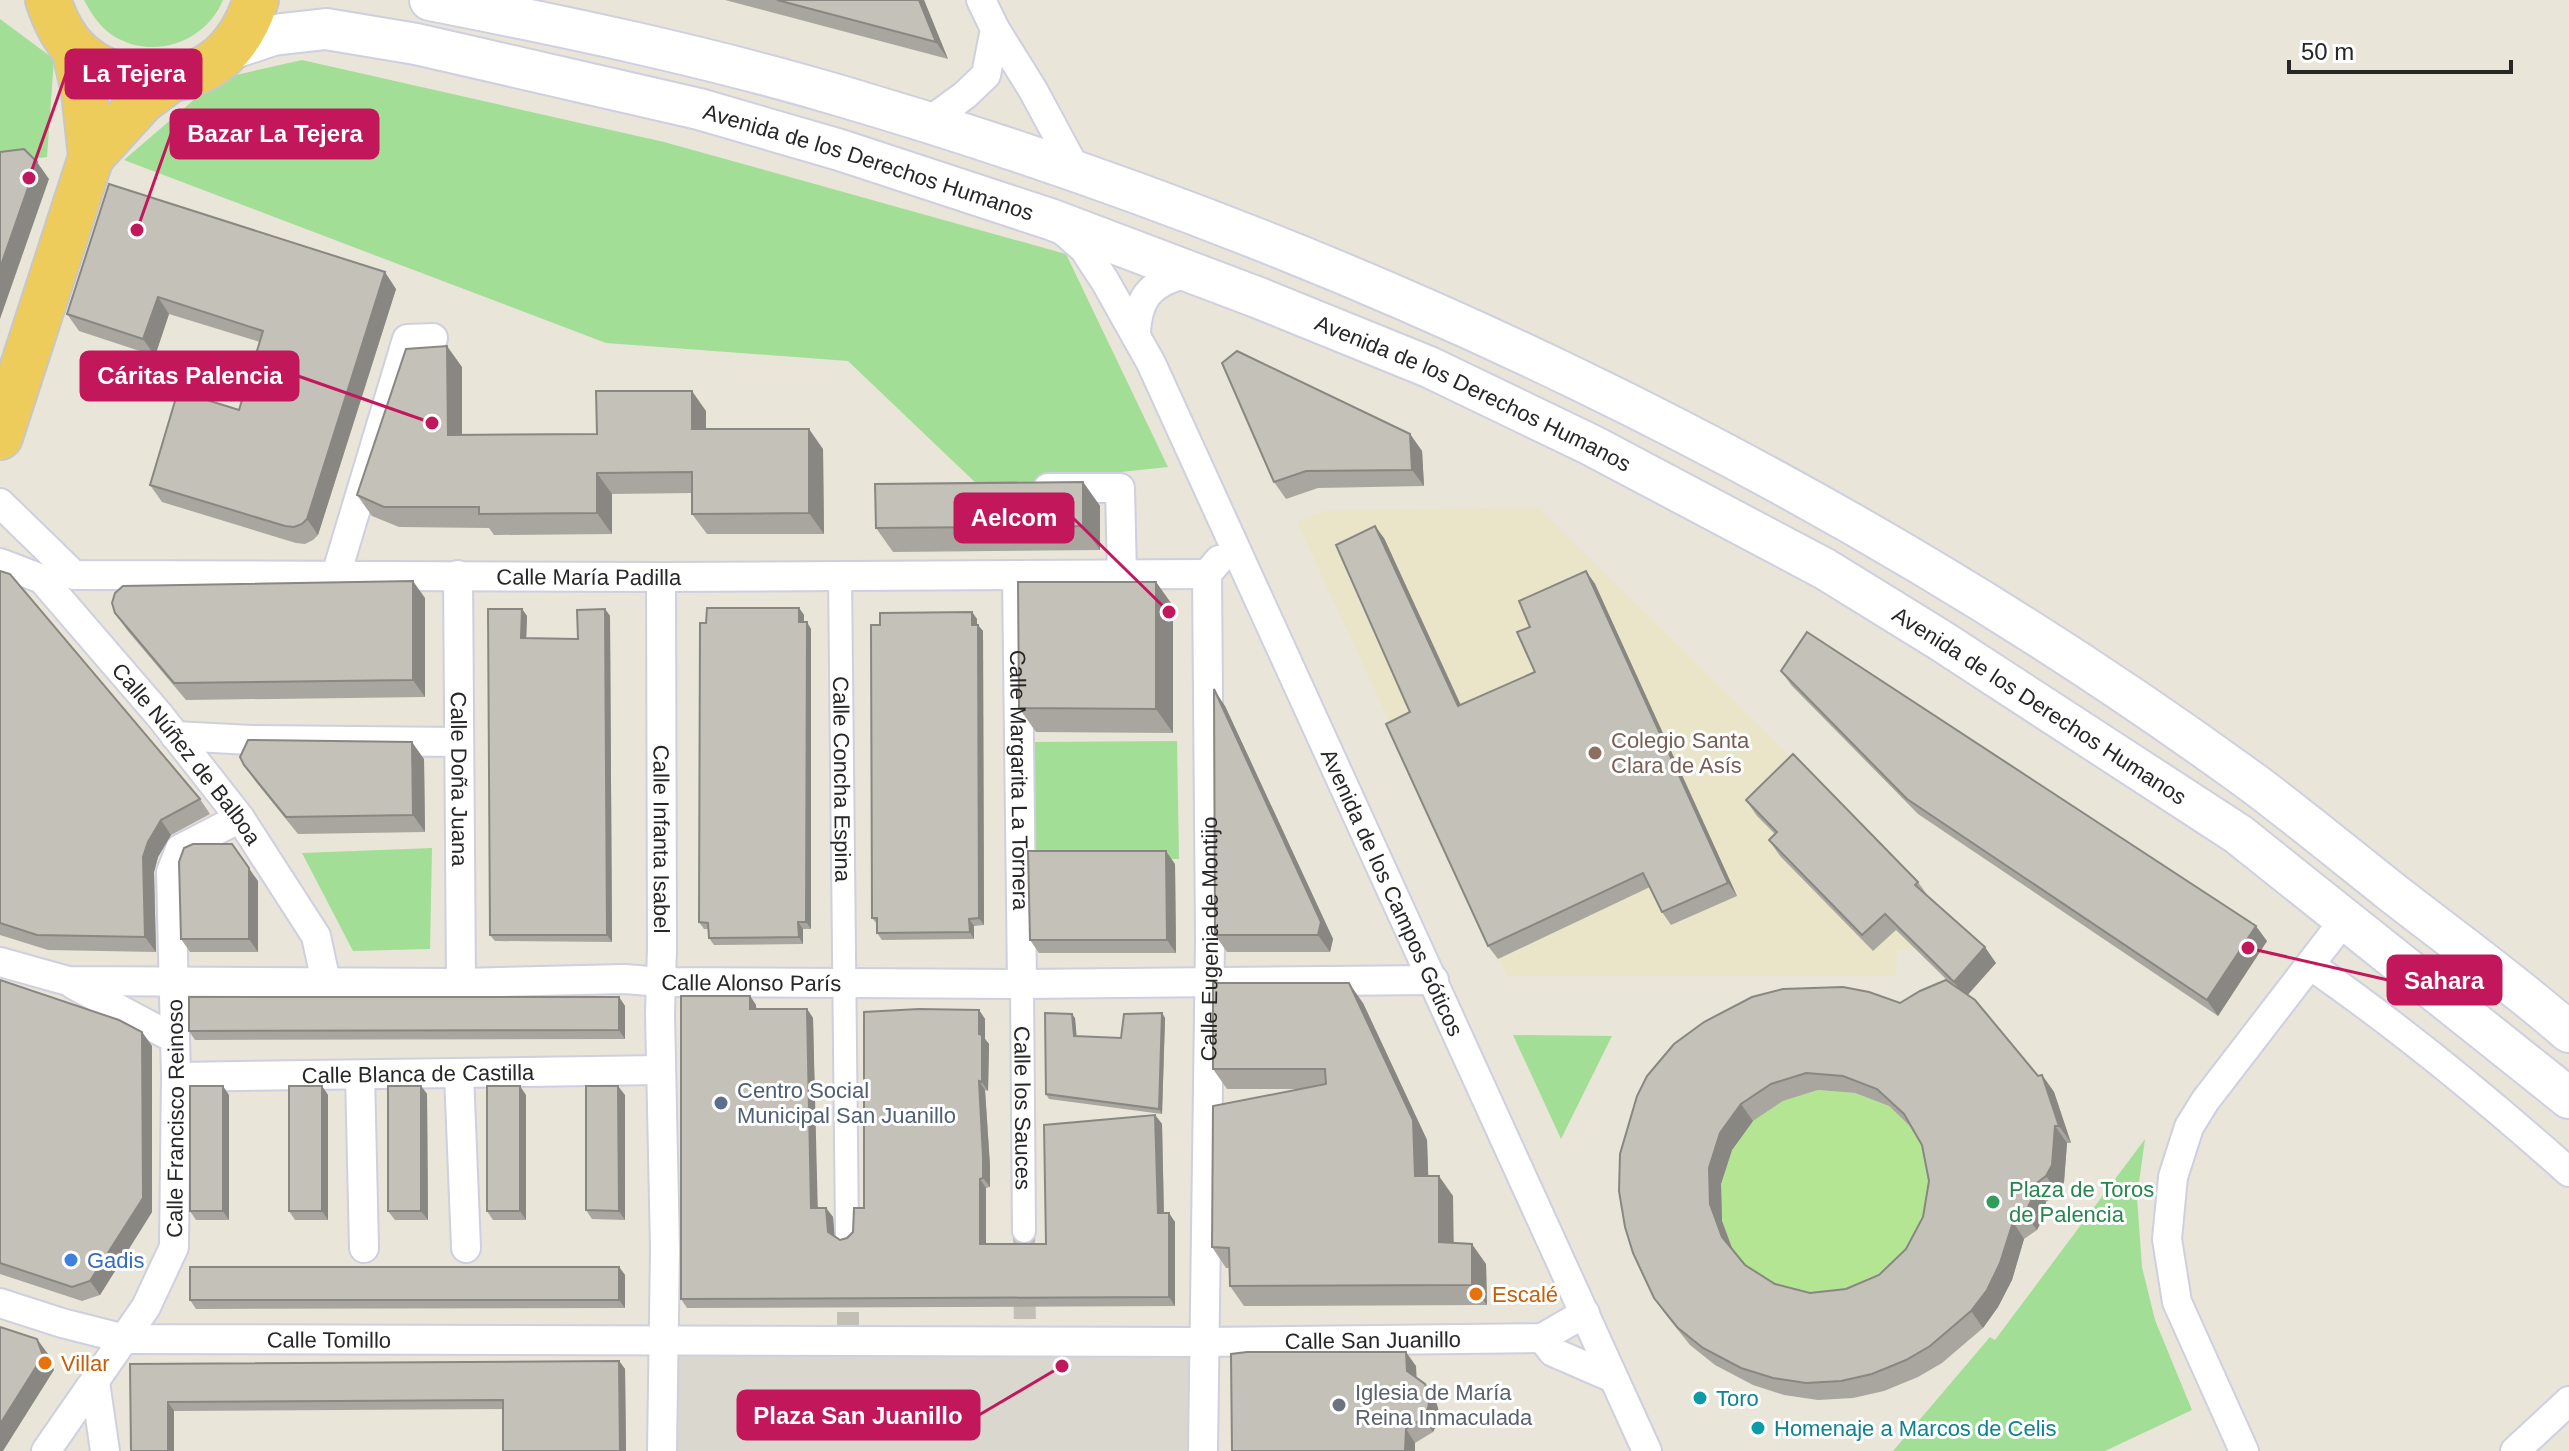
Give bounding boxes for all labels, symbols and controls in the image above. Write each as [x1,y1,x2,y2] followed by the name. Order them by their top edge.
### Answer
[2289,24,2511,74] scale bar
[2301,38,2354,65] text: 50 m
[66,50,201,98] callout: La Tejera
[82,60,186,87] text: La Tejera
[700,99,1037,226] street label: Avenida de los Derechos Humanos
[171,110,378,158] callout: Bazar La Tejera
[187,120,363,147] text: Bazar La Tejera
[1311,310,1635,477] street label: Avenida de los Derechos Humanos
[81,352,298,400] callout: Cáritas Palencia
[97,362,283,389] text: Cáritas Palencia
[955,494,1073,542] callout: Aelcom
[971,504,1057,531] text: Aelcom
[496,564,682,590] street label: Calle María Padilla
[1888,602,2191,810] street label: Avenida de los Derechos Humanos
[1005,650,1033,911] street label: Calle Margarita La Tornera
[107,658,266,850] street label: Calle Núñez de Balboa
[828,676,855,883] street label: Calle Concha Espina
[446,691,472,867] street label: Calle Doña Juana
[1611,728,1750,778] place label: Colegio Santa Clara de Asís
[1586,744,1604,762] marker: Colegio Santa Clara de Asís
[648,745,674,933] street label: Calle Infanta Isabel
[1316,745,1468,1040] street label: Avenida de los Campos Góticos
[1196,817,1223,1062] street label: Calle Eugenia de Montijo
[2388,956,2501,1004] callout: Sahara
[2404,967,2485,994] text: Sahara
[661,970,841,996] street label: Calle Alonso París
[162,999,189,1238] street label: Calle Francisco Reinoso
[1009,1026,1036,1190] street label: Calle los Sauces
[302,1060,535,1088] street label: Calle Blanca de Castilla
[737,1078,956,1128] place label: Centro Social Municipal San Juanillo
[712,1094,730,1112] marker: Centro Social Municipal San Juanillo
[2009,1177,2154,1227] place label: Plaza de Toros de Palencia
[1984,1193,2002,1211] marker: Plaza de Toros de Palencia
[87,1248,144,1273] place label: Gadis
[62,1251,80,1269] marker: Gadis
[1492,1282,1558,1307] place label: Escalé
[1467,1285,1485,1303] marker: Escalé
[267,1327,391,1353] street label: Calle Tomillo
[1285,1327,1461,1354] street label: Calle San Juanillo
[61,1351,110,1376] place label: Villar
[36,1354,54,1372] marker: Villar
[1355,1380,1533,1430] place label: Iglesia de María Reina Inmaculada
[1716,1386,1759,1411] place label: Toro
[1691,1389,1709,1407] marker: Toro
[738,1391,979,1439] callout: Plaza San Juanillo
[1330,1396,1348,1414] marker: Iglesia de María Reina Inmaculada
[753,1402,963,1429] text: Plaza San Juanillo
[1774,1416,2056,1441] place label: Homenaje a Marcos de Celis
[1749,1419,1767,1437] marker: Homenaje a Marcos de Celis

